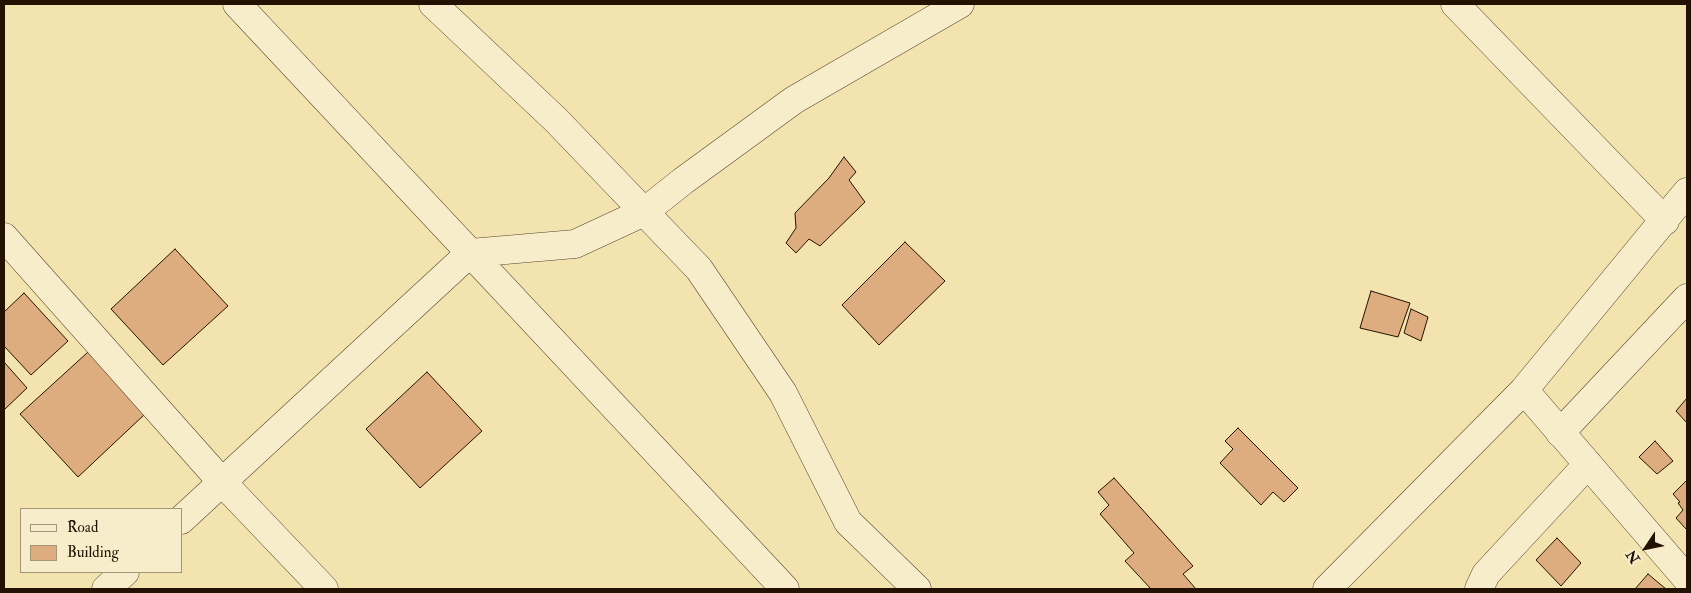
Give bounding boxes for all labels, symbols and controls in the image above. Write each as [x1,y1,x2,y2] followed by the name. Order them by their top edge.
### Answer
[20,508,182,573] legend
[67,518,98,537] text: Road
[1621,523,1671,573] north arrow
[67,543,119,562] text: Building
[1623,547,1644,567] text: N

